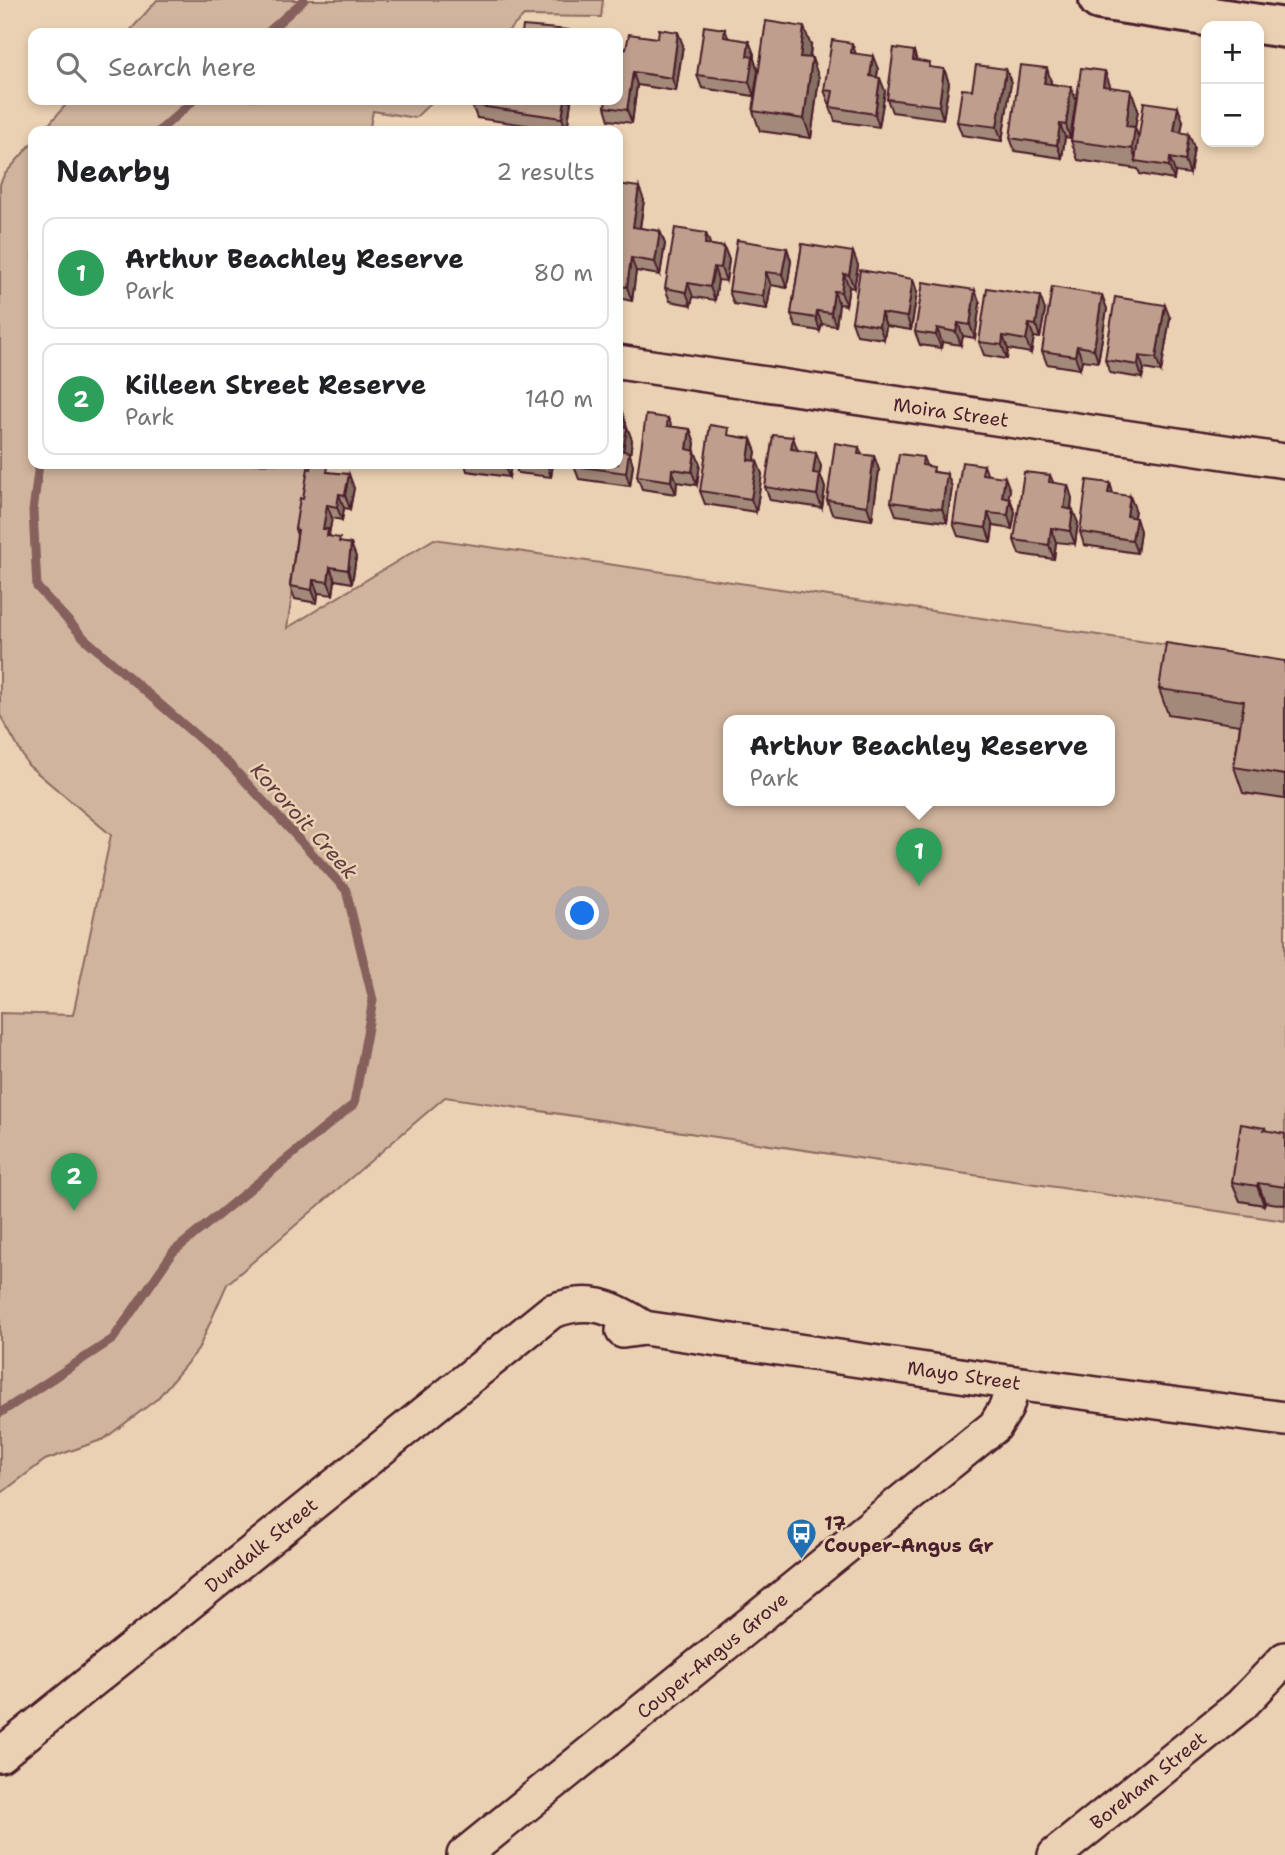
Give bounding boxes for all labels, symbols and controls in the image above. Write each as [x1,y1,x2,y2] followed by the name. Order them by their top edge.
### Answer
[1201,21,1264,147] map controls
[1201,21,1264,84] button: +
[28,28,623,105] search box
[52,48,90,86] icon: search
[108,49,257,84] text: Search here
[1201,84,1264,147] button: −
[56,151,171,192] text: Nearby
[496,157,595,187] text: 2 results
[125,241,464,276] text: Arthur Beachley Reserve
[76,258,86,288] text: 1
[534,258,593,288] text: 80 m
[125,276,174,306] text: Park
[125,367,426,402] text: Killeen Street Reserve
[73,384,89,414] text: 2
[525,384,593,414] text: 140 m
[892,392,1010,433] street label: Moira Street
[125,402,174,432] text: Park
[723,715,1115,806] popup
[750,728,1088,763] text: Arthur Beachley Reserve
[244,757,364,885] water label: Kororoit Creek
[750,763,799,793] text: Park
[896,828,942,886] pin: 1
[565,896,599,930] your location
[51,1153,97,1211] pin: 2
[906,1355,1022,1396] street label: Mayo Street
[200,1492,323,1598] street label: Dundalk Street
[824,1511,994,1558] place label: 17 Couper-Angus Gr
[784,1517,818,1561] bus stop icon: 17 Couper-Angus Gr
[631,1587,793,1724] street label: Couper-Angus Grove
[1085,1726,1212,1835] street label: Boreham Street

